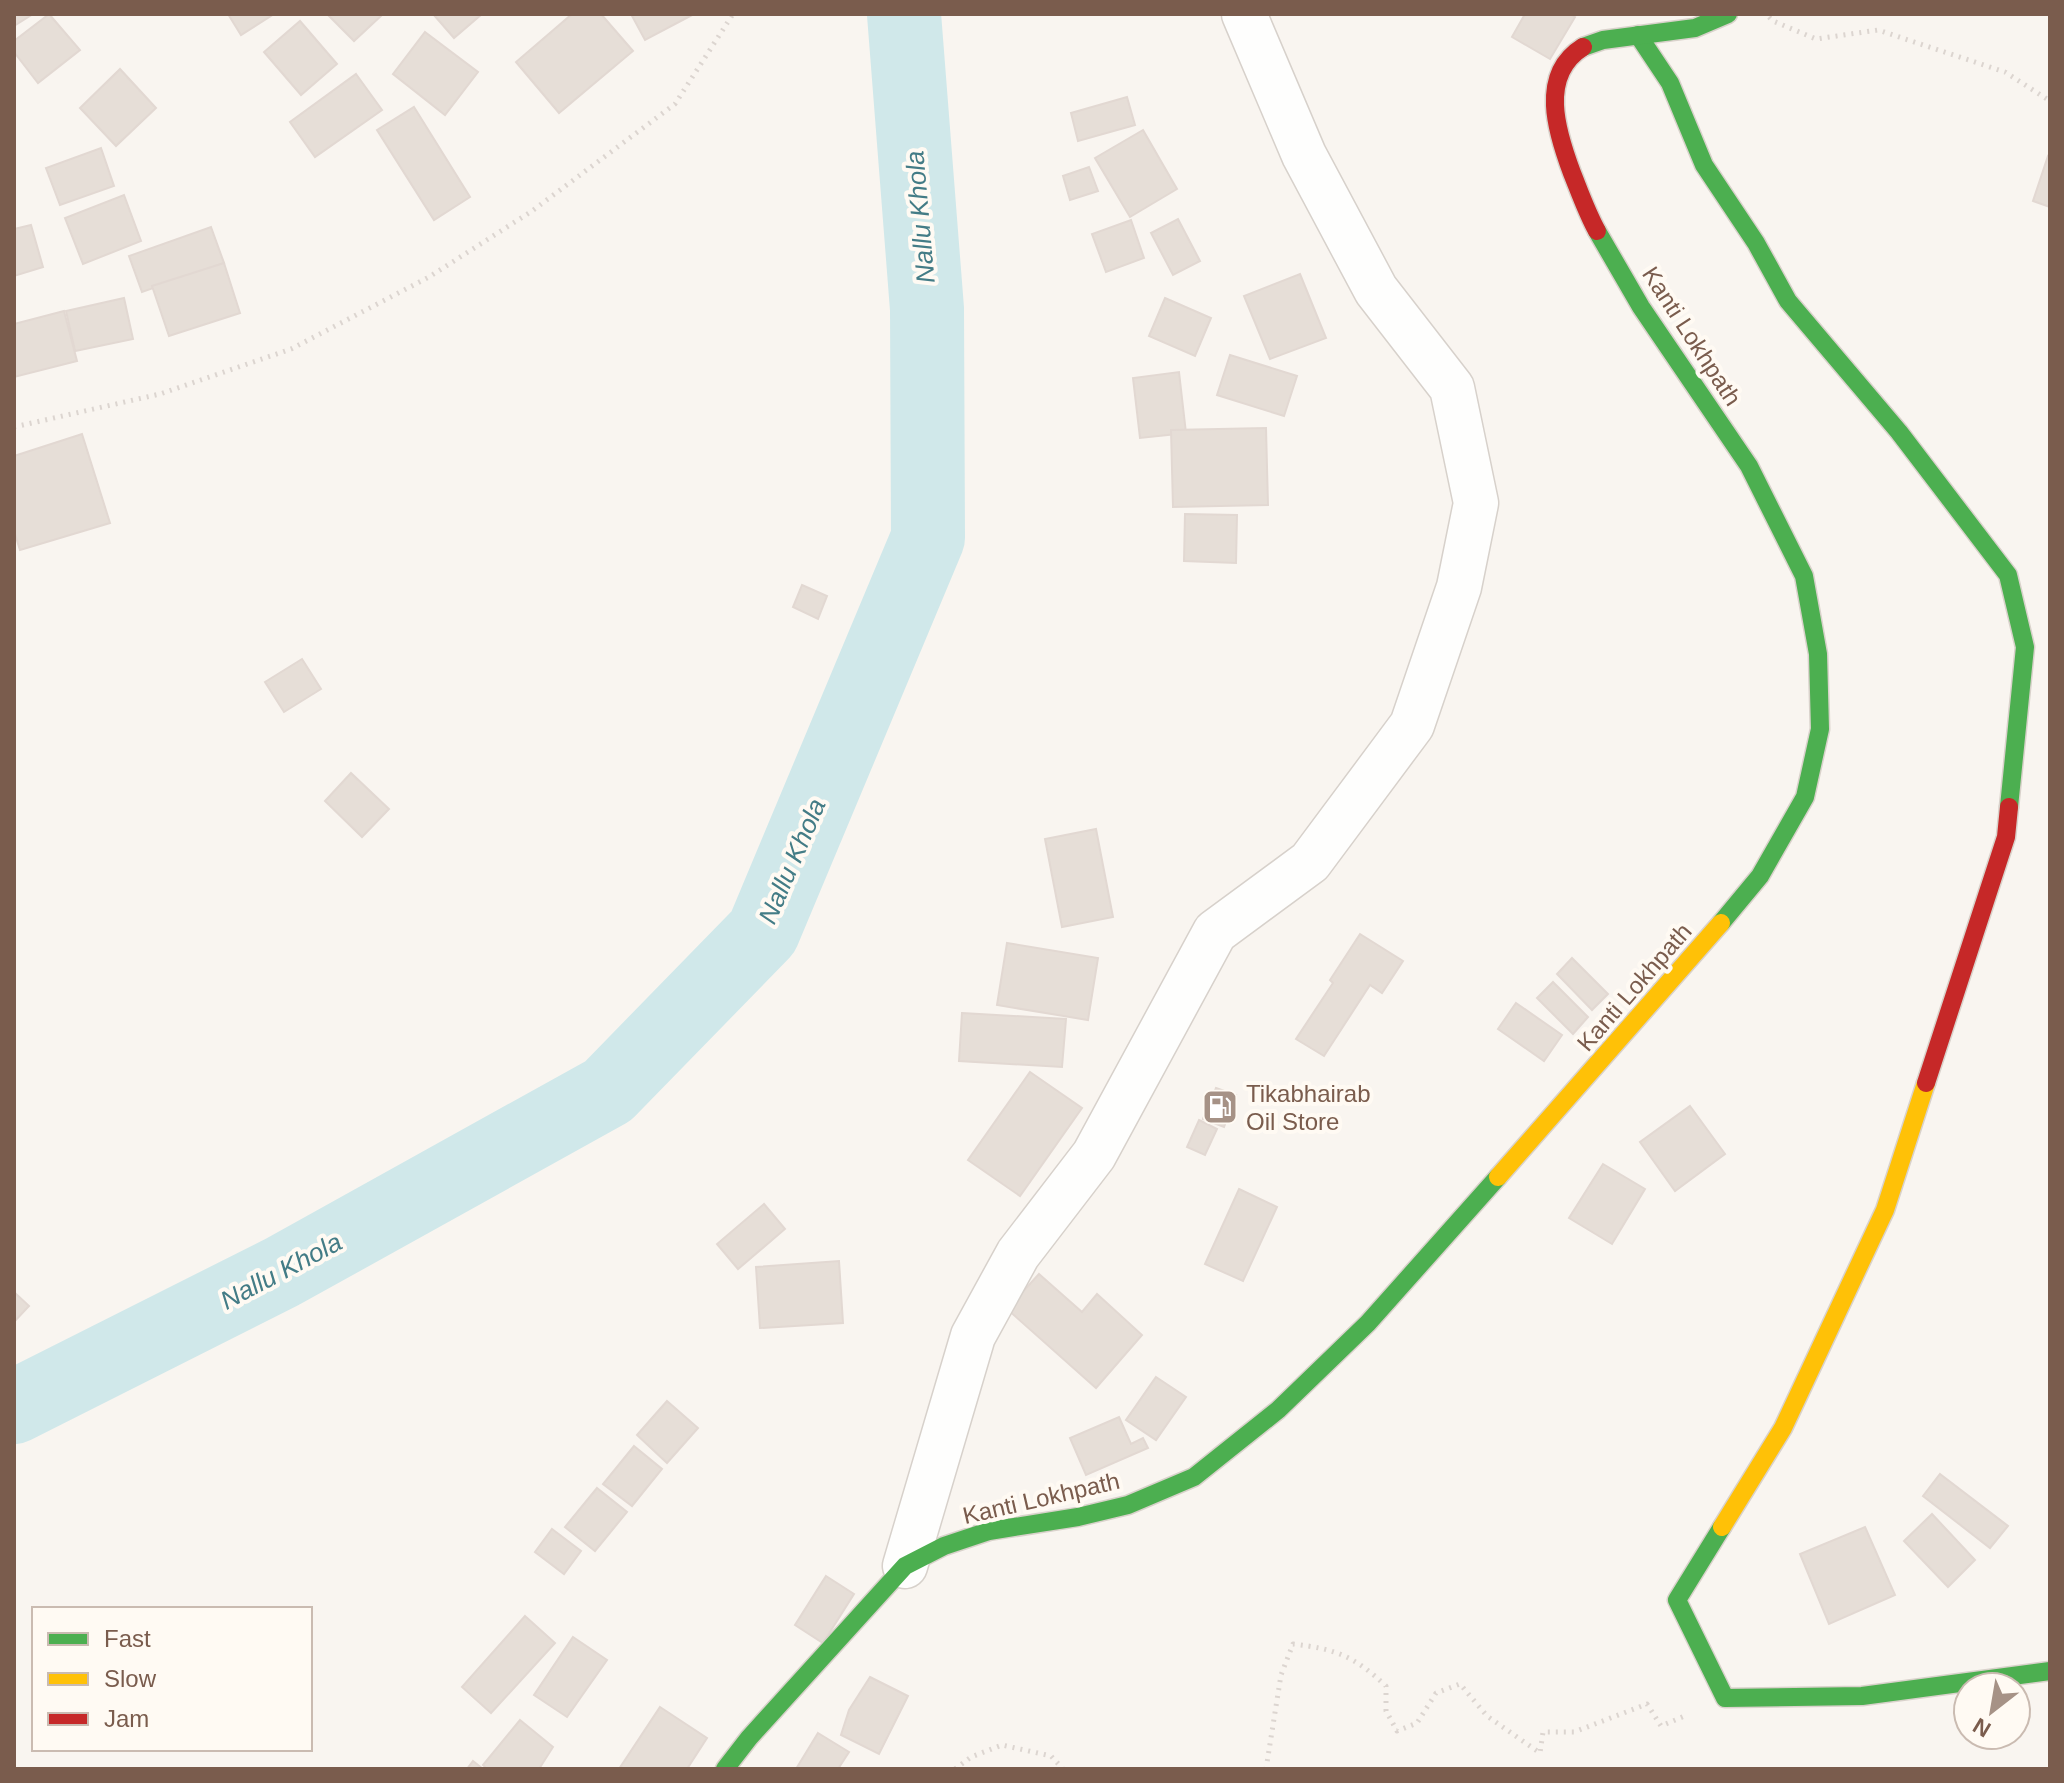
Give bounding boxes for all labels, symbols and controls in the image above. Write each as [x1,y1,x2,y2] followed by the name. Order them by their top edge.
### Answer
[899,149,941,285] water label: Nallu Khola
[1637,262,1747,410] street label: Kanti Lokhpath
[752,794,832,928] water label: Nallu Khola
[1571,918,1697,1056] street label: Kanti Lokhpath
[1246,1080,1371,1135] place label: Tikabhairab Oil Store
[1201,1088,1239,1126] fuel station icon: Tikabhairab Oil Store
[215,1227,347,1315] water label: Nallu Khola
[960,1467,1122,1529] street label: Kanti Lokhpath
[32,1607,312,1751] legend
[104,1625,151,1652] text: Fast
[104,1665,157,1692] text: Slow
[1952,1671,2032,1751] north arrow
[104,1705,149,1732] text: Jam
[1969,1713,1995,1743] text: N

